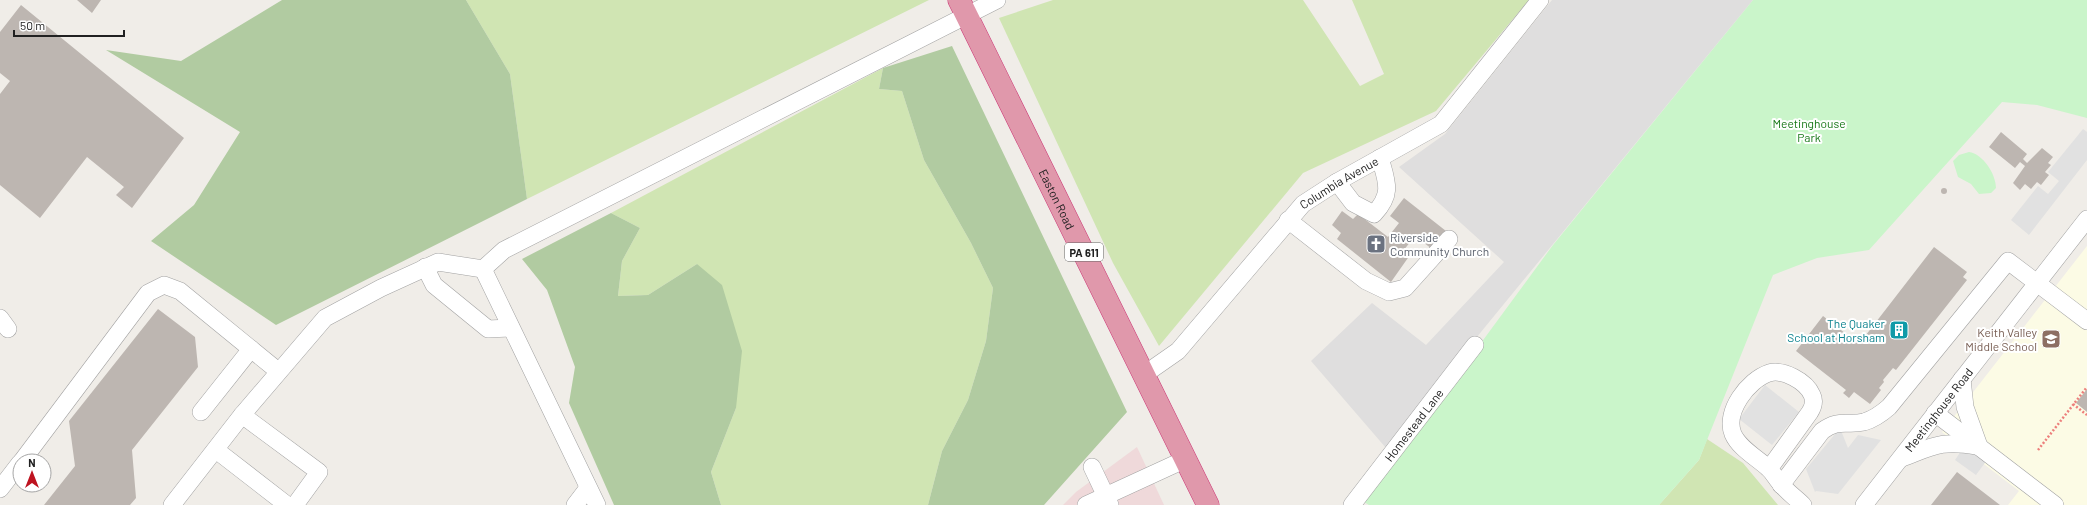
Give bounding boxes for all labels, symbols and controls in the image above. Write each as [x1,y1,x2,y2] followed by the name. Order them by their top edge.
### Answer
[14,12,124,38] scale bar
[20,18,45,32] text: 50 m
[1772,116,1846,144] park label: Meetinghouse Park
[1297,153,1381,211] street label: Columbia Avenue
[1036,167,1078,232] street label: Easton Road
[1390,230,1489,258] place label: Riverside Community Church
[1365,233,1387,255] church icon: Riverside Community Church
[1065,243,1103,261] road number: PA 611
[1787,316,1886,344] place label: The Quaker School at Horsham
[1888,319,1910,341] building icon: The Quaker School at Horsham
[1965,325,2037,353] place label: Keith Valley Middle School
[2040,328,2062,350] school or university icon: Keith Valley Middle School
[1901,365,1975,454] street label: Meetinghouse Road
[1381,386,1446,464] street label: Homestead Lane
[12,453,52,493] north arrow
[28,456,36,469] text: N

